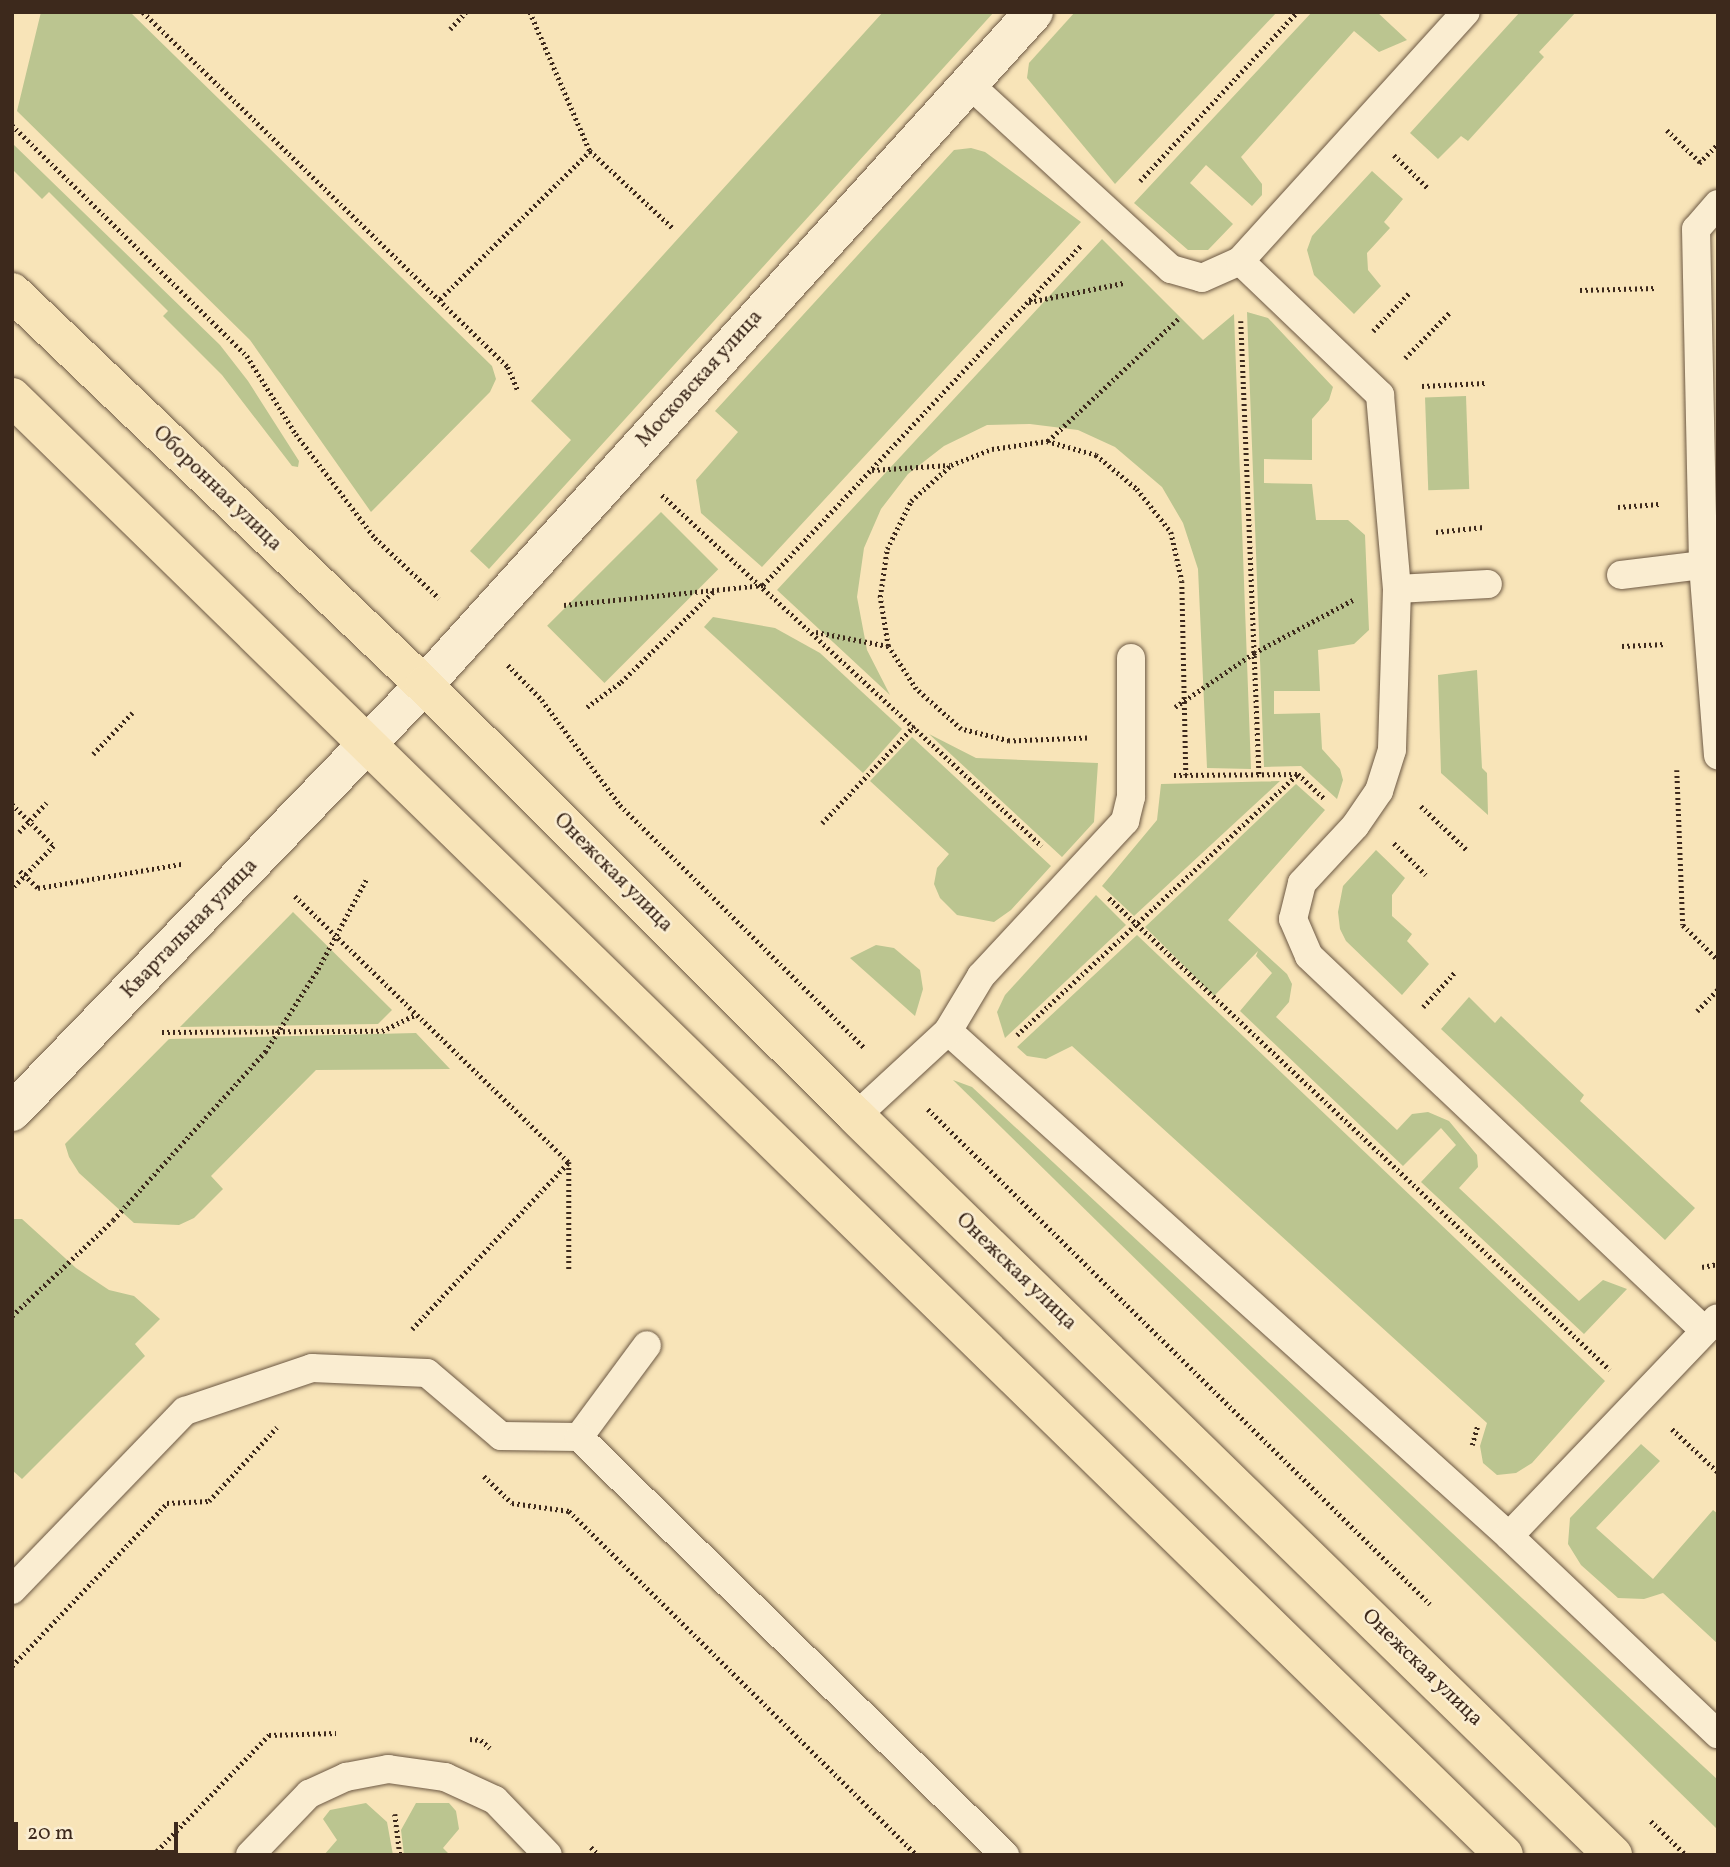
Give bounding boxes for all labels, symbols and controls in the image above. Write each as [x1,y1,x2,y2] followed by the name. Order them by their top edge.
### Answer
[631,305,769,453] street label: Московская улица
[147,421,287,557] street label: Оборонная улица
[548,808,678,938] street label: Онежская улица
[116,853,264,1005] street label: Квартальная улица
[950,1208,1082,1336] street label: Онежская улица
[1356,1604,1488,1732] street label: Онежская улица
[18,1808,182,1852] scale bar
[27,1819,73,1848] text: 20 m

